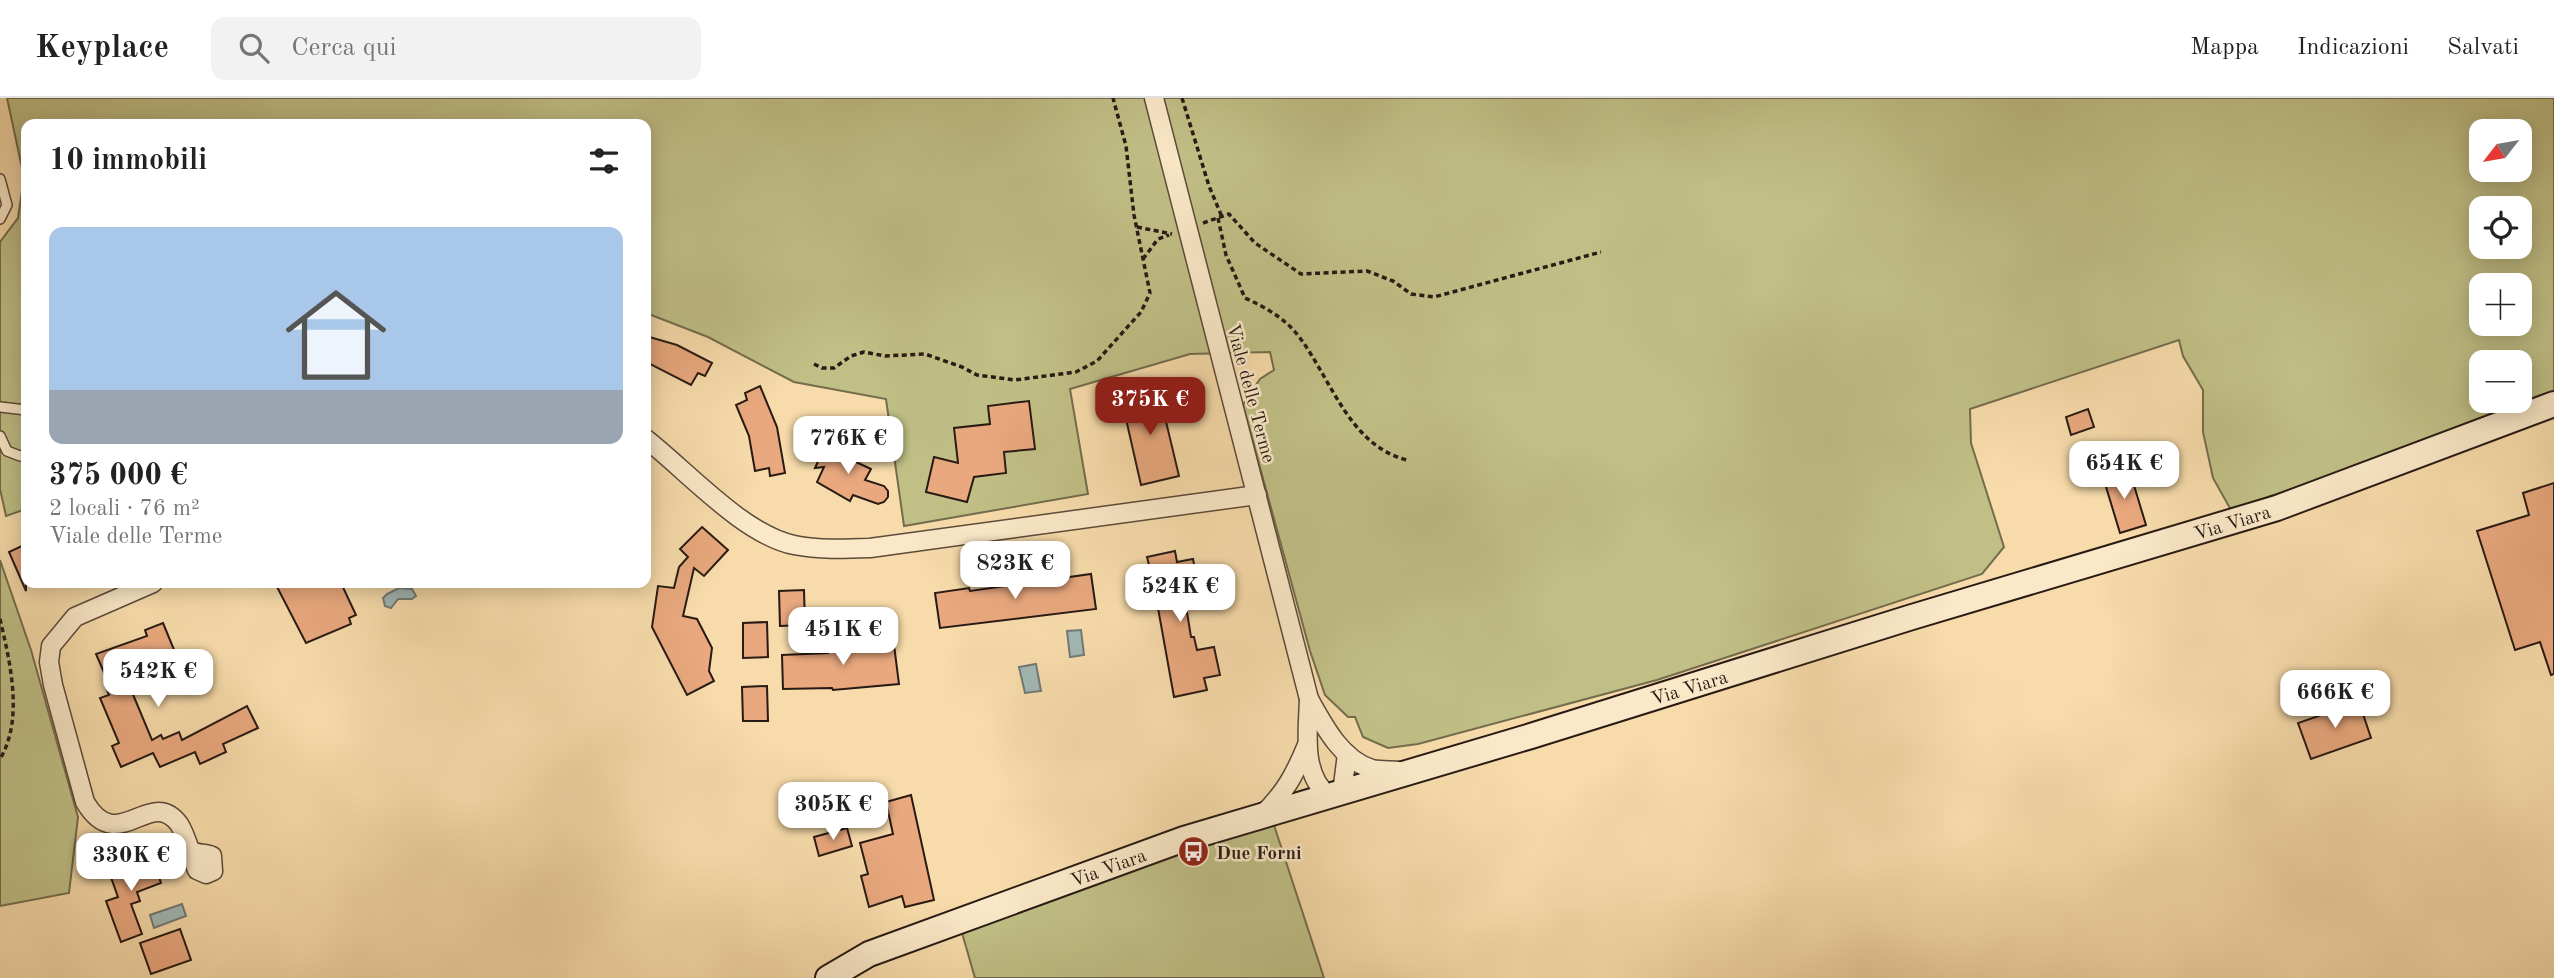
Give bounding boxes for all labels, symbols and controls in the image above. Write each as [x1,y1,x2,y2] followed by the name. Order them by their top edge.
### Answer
[211,17,701,80] search box
[235,29,273,67] icon: search
[35,32,169,65] text: Keyplace
[291,35,397,61] text: Cerca qui
[2190,36,2259,60] text: Mappa
[2297,36,2409,60] text: Indicazioni
[2447,36,2519,60] text: Salvati
[2469,119,2532,182] north arrow
[2469,119,2532,413] map controls
[585,142,623,180] icon: filters
[49,146,207,176] text: 10 immobili
[2469,196,2532,259] button: locate
[273,272,399,398] icon: home
[2469,273,2532,336] button: +
[1222,322,1277,465] street label: Viale delle Terme
[2469,350,2532,413] button: −
[1093,378,1207,437] pin: 375K €
[1111,388,1189,411] text: 375K €
[791,416,905,476] pin: 776K €
[809,427,887,450] text: 776K €
[2067,442,2181,501] pin: 654K €
[2085,452,2163,475] text: 654K €
[49,461,188,491] text: 375 000 €
[49,497,200,520] text: 2 locali · 76 m²
[2192,504,2274,545] street label: Via Viara
[49,525,222,548] text: Viale delle Terme
[958,542,1072,601] pin: 823K €
[976,552,1054,575] text: 823K €
[1123,564,1237,624] pin: 524K €
[1141,575,1219,598] text: 524K €
[786,608,900,667] pin: 451K €
[804,618,882,641] text: 451K €
[101,650,215,709] pin: 542K €
[119,660,197,683] text: 542K €
[1649,669,1731,710] street label: Via Viara
[2278,670,2392,730] pin: 666K €
[2296,681,2374,704] text: 666K €
[776,782,890,842] pin: 305K €
[794,793,872,816] text: 305K €
[74,834,188,893] pin: 330K €
[1176,835,1210,869] bus stop icon: Due Forni
[92,844,170,867] text: 330K €
[1216,845,1302,864] place label: Due Forni
[1068,847,1150,892] street label: Via Viara

